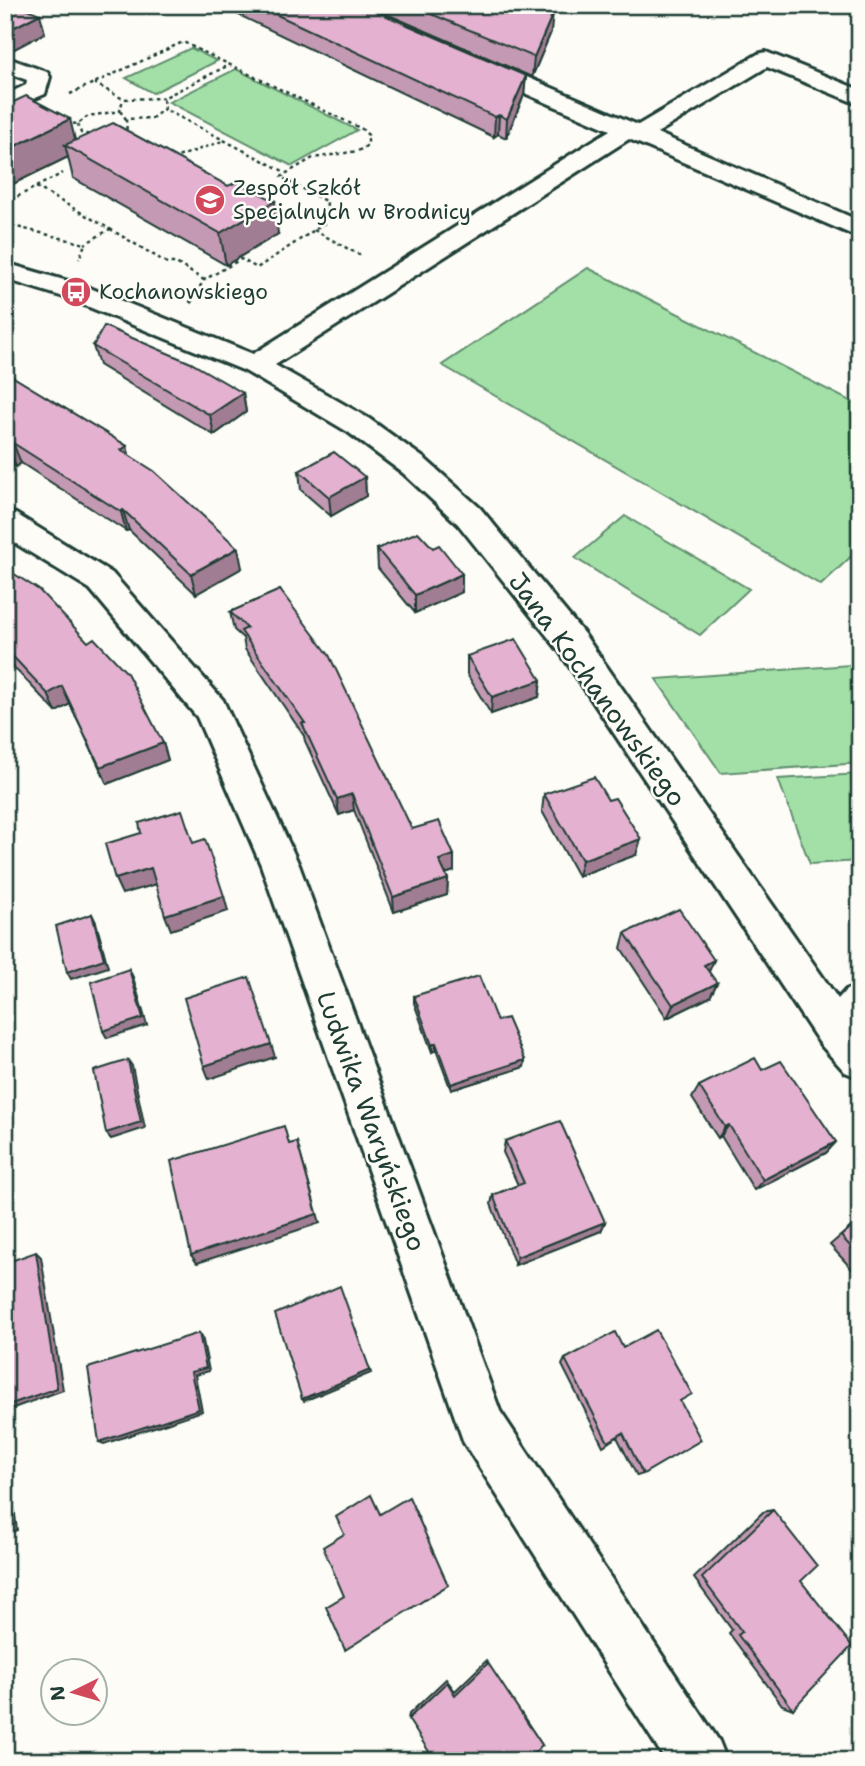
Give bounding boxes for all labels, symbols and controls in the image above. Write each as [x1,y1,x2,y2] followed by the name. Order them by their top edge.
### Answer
[233,174,471,226] place label: Zespół Szkół Specjalnych w Brodnicy
[193,183,227,217] school or university icon: Zespół Szkół Specjalnych w Brodnicy
[59,275,93,309] bus stop icon: Kochanowskiego
[99,278,268,306] place label: Kochanowskiego
[501,565,695,813] street label: Jana Kochanowskiego
[309,986,435,1256] street label: Ludwika Waryńskiego
[38,1658,108,1728] north arrow
[44,1685,71,1702] text: N

